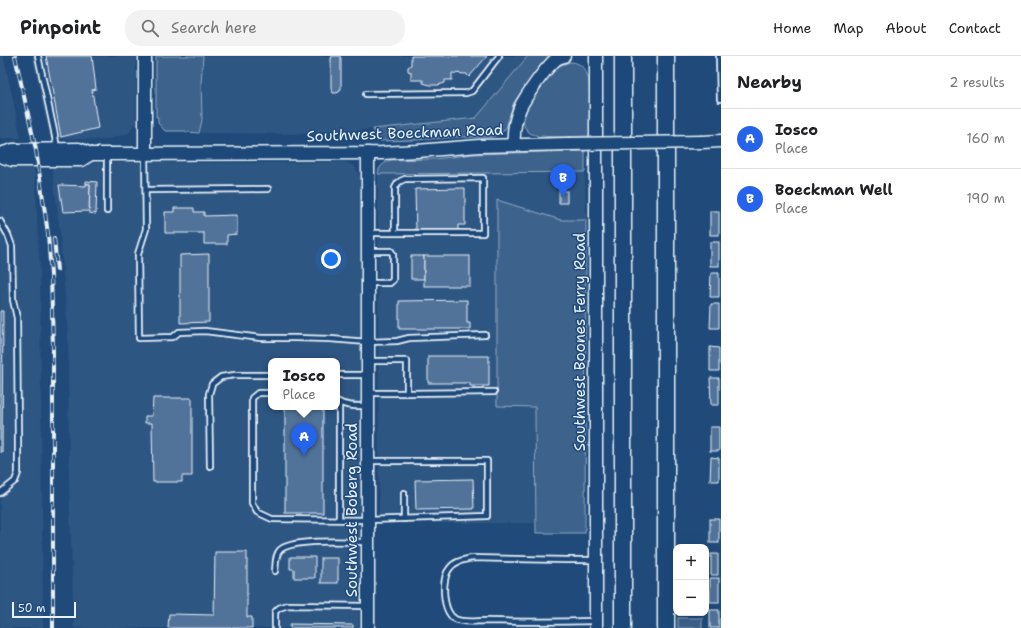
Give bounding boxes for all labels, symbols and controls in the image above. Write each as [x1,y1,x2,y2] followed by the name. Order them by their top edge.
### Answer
[125,10,405,46] search box
[20,15,101,40] text: Pinpoint
[139,17,161,39] icon: search
[171,18,257,38] text: Search here
[773,19,812,37] text: Home
[834,19,864,37] text: Map
[886,19,927,37] text: About
[949,19,1001,37] text: Contact
[737,71,802,93] text: Nearby
[949,74,1005,91] text: 2 results
[306,120,504,146] street label: Southwest Boeckman Road
[775,120,818,140] text: Iosco
[745,130,755,147] text: A
[967,130,1005,147] text: 160 m
[775,140,808,157] text: Place
[550,164,576,197] pin: B
[775,180,893,200] text: Boeckman Well
[746,190,754,207] text: B
[966,190,1005,207] text: 190 m
[775,200,808,217] text: Place
[570,232,590,451] street label: Southwest Boones Ferry Road
[321,249,341,269] your location
[268,358,340,410] popup
[282,366,326,386] text: Iosco
[282,386,316,403] text: Place
[342,422,362,597] street label: Southwest Boberg Road
[291,423,317,456] pin: A
[673,544,709,616] map controls
[673,544,709,580] button: +
[673,580,709,616] button: −
[12,600,76,619] scale bar
[18,601,46,616] text: 50 m

